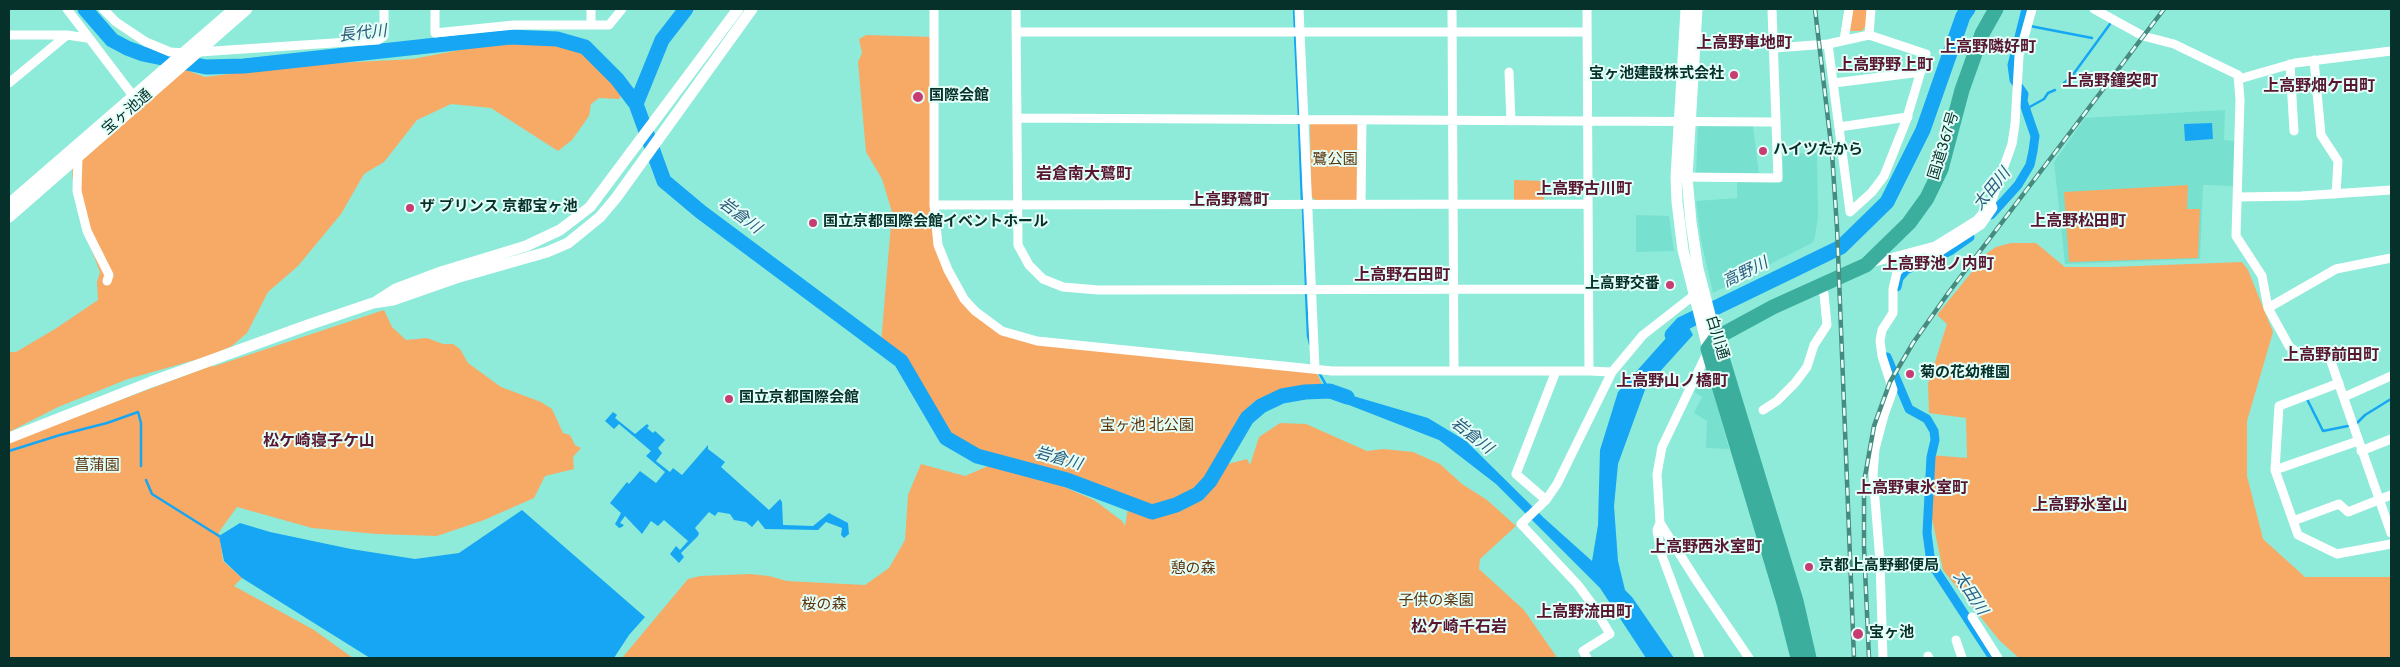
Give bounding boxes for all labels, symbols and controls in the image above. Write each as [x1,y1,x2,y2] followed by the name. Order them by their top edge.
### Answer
[338,23,388,47] water label: 長代川
[1696,35,1792,55] district label: 上高野車地町
[1940,39,2036,59] district label: 上高野隣好町
[1837,57,1933,77] district label: 上高野野上町
[1589,66,1724,84] place label: 宝ヶ池建設株式会社
[1728,69,1740,81] marker: 宝ヶ池建設株式会社
[2062,73,2158,93] district label: 上高野鐘突町
[2263,78,2375,98] district label: 上高野畑ケ田町
[99,87,157,139] street label: 宝ヶ池通
[929,88,989,106] place label: 国際会館
[911,90,925,104] marker: 国際会館
[1926,110,1964,182] street label: 国道367号
[1773,142,1863,160] place label: ハイツたから
[1757,145,1769,157] marker: ハイツたから
[1313,152,1357,170] park label: 鷺公園
[1970,165,2016,215] water label: 太田川
[1036,166,1132,186] district label: 岩倉南大鷺町
[1536,181,1632,201] district label: 上高野古川町
[1189,192,1269,212] district label: 上高野鷺町
[714,195,764,239] water label: 岩倉川
[420,199,577,217] place label: ザ プリンス 京都宝ヶ池
[404,202,416,214] marker: ザ プリンス 京都宝ヶ池
[2030,213,2126,233] district label: 上高野松田町
[823,214,1048,232] place label: 国立京都国際会館イベントホール
[807,217,819,229] marker: 国立京都国際会館イベントホール
[1720,255,1772,293] water label: 高野川
[1882,256,1994,276] district label: 上高野池ノ内町
[1354,267,1450,287] district label: 上高野石田町
[1585,276,1660,294] place label: 上高野交番
[1664,279,1676,291] marker: 上高野交番
[1701,314,1731,362] street label: 白川通
[2283,347,2379,367] district label: 上高野前田町
[1920,365,2010,383] place label: 菊の花幼稚園
[1904,368,1916,380] marker: 菊の花幼稚園
[1616,373,1728,393] district label: 上高野山ノ橋町
[739,390,859,408] place label: 国立京都国際会館
[723,393,735,405] marker: 国立京都国際会館
[1446,415,1496,459] water label: 岩倉川
[1100,418,1194,436] park label: 宝ヶ池 北公園
[263,433,375,453] district label: 松ケ崎寝子ケ山
[1032,444,1084,476] water label: 岩倉川
[75,458,119,476] park label: 菖蒲園
[1856,480,1968,500] district label: 上高野東氷室町
[2032,497,2128,517] district label: 上高野氷室山
[1650,539,1762,559] district label: 上高野西氷室町
[1819,558,1939,576] place label: 京都上高野郵便局
[1171,561,1215,579] park label: 憩の森
[1803,561,1815,573] marker: 京都上高野郵便局
[1948,569,1990,619] water label: 太田川
[1399,593,1473,611] park label: 子供の楽園
[802,597,846,615] park label: 桜の森
[1536,604,1632,624] district label: 上高野流田町
[1411,619,1507,639] district label: 松ケ崎千石岩
[1869,625,1914,643] place label: 宝ヶ池
[1851,627,1865,641] marker: 宝ヶ池

